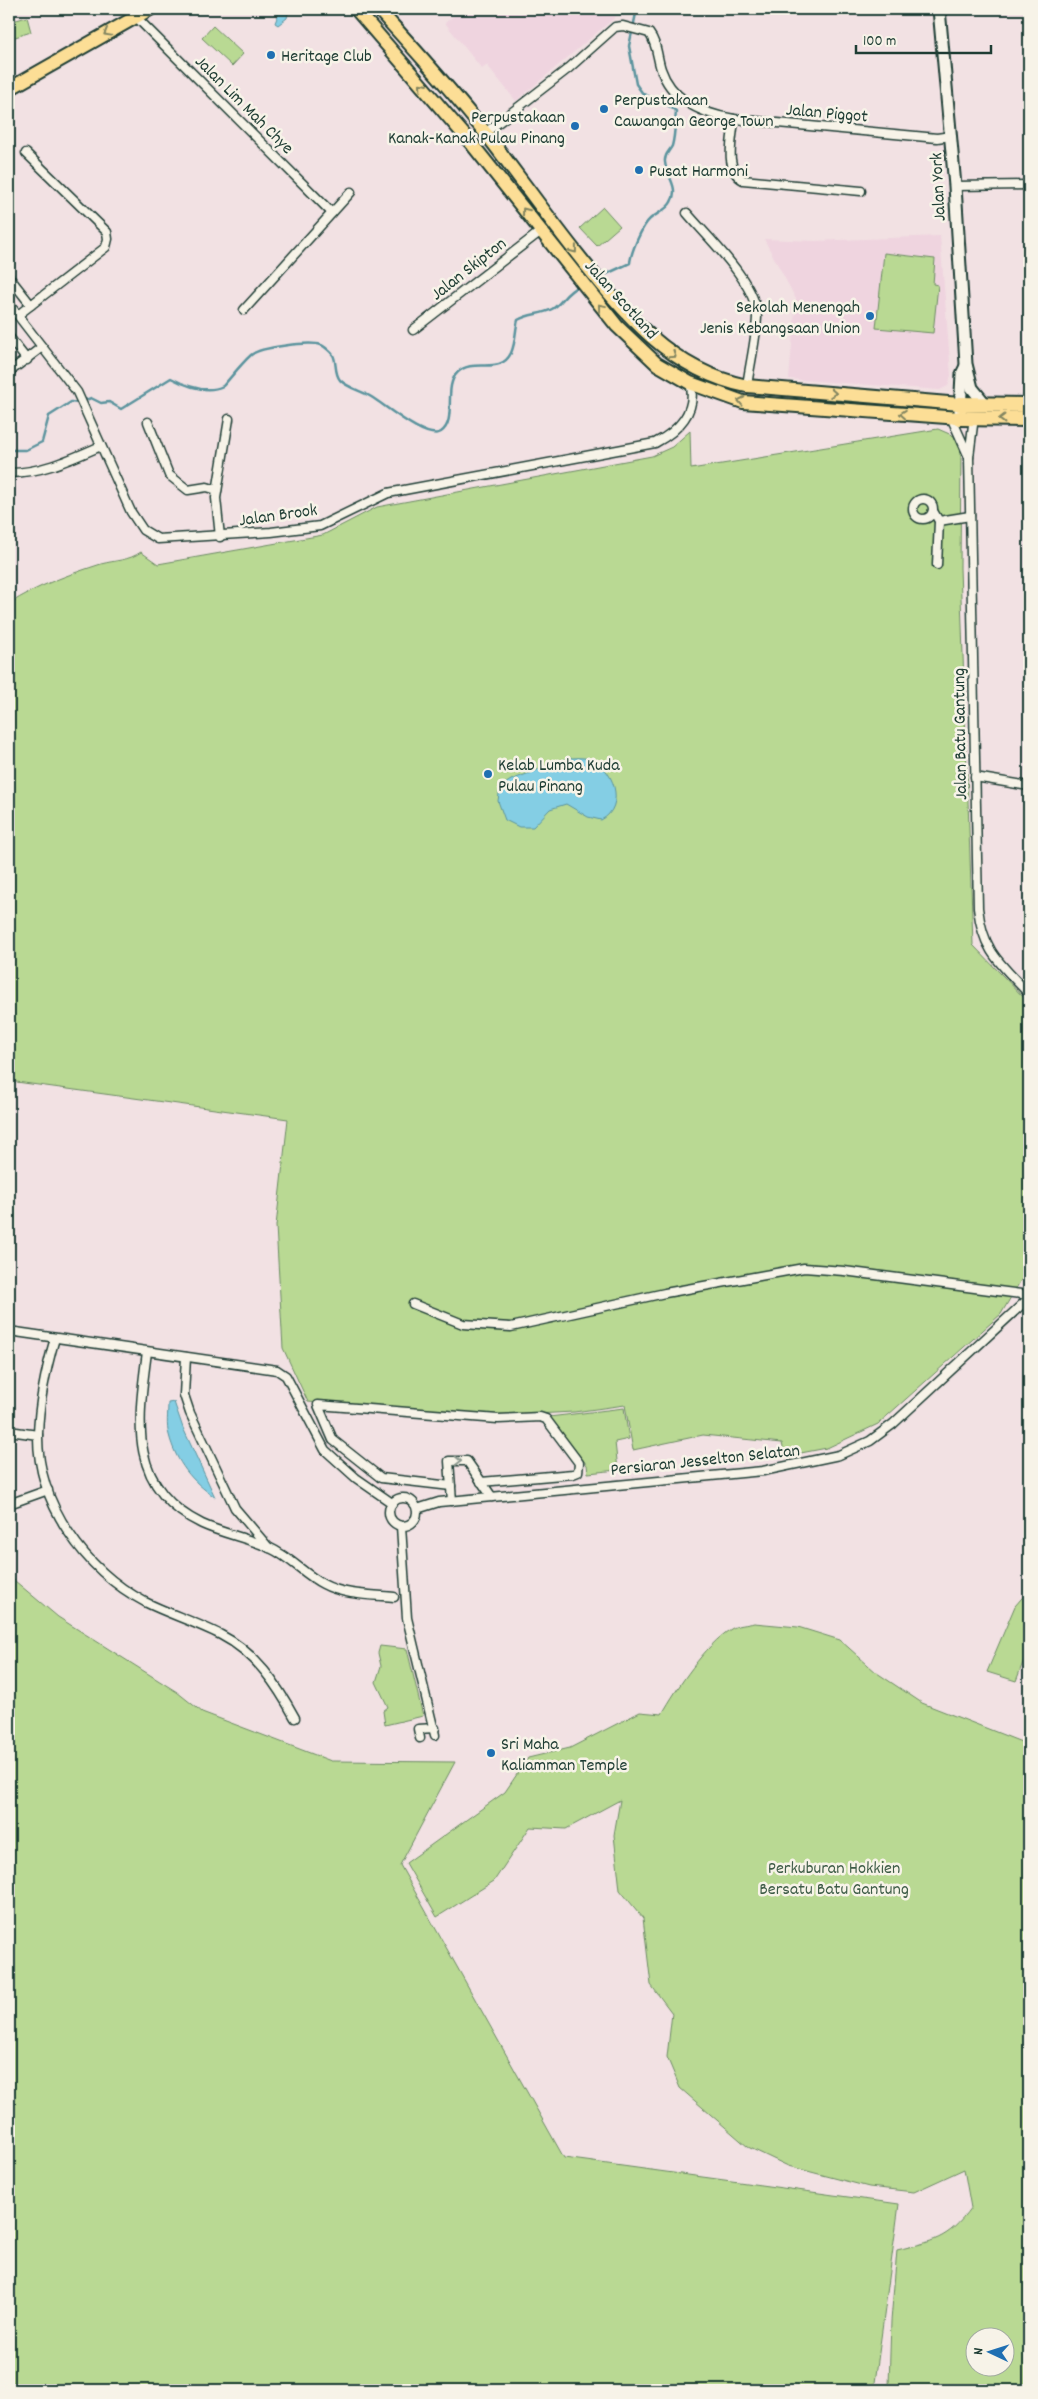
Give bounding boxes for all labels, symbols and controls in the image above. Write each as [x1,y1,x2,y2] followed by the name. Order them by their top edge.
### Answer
[856,22,990,54] scale bar
[104,27,113,37] one-way arrow
[863,31,896,53] text: 100 m
[281,45,372,70] place label: Heritage Club
[265,49,277,61] marker: Heritage Club
[188,51,298,161] street label: Jalan Lim Mah Chye
[419,82,428,91] one-way arrow
[614,89,774,135] place label: Perpustakaan Cawangan George Town
[785,98,869,131] street label: Jalan Piggot
[598,103,610,115] marker: Perpustakaan Cawangan George Town
[388,106,565,152] place label: Perpustakaan Kanak-Kanak Pulau Pinang
[569,120,581,132] marker: Perpustakaan Kanak-Kanak Pulau Pinang
[925,152,954,222] street label: Jalan York
[649,160,748,185] place label: Pusat Harmoni
[633,164,645,176] marker: Pusat Harmoni
[523,208,531,217] one-way arrow
[426,232,513,308] street label: Jalan Skipton
[569,244,577,253] one-way arrow
[578,255,663,346] street label: Jalan Scotland
[700,296,860,342] place label: Sekolah Menengah Jenis Kebangsaan Union
[598,304,607,313] one-way arrow
[864,310,876,322] marker: Sekolah Menengah Jenis Kebangsaan Union
[668,348,677,358] one-way arrow
[829,387,837,398] one-way arrow
[736,396,745,407] one-way arrow
[899,408,907,419] one-way arrow
[997,414,1005,424] one-way arrow
[238,499,319,534] street label: Jalan Brook
[948,668,975,800] street label: Jalan Batu Gantung
[498,754,620,800] place label: Kelab Lumba Kuda Pulau Pinang
[482,768,494,780] marker: Kelab Lumba Kuda Pulau Pinang
[609,1439,801,1484] street label: Persiaran Jesselton Selatan
[454,1456,462,1466] one-way arrow
[501,1733,627,1779] place label: Sri Maha Kaliamman Temple
[485,1747,497,1759] marker: Sri Maha Kaliamman Temple
[759,1857,909,1903] park label: Perkuburan Hokkien Bersatu Batu Gantung
[966,2326,1016,2376] north arrow
[969,2347,989,2355] text: N

